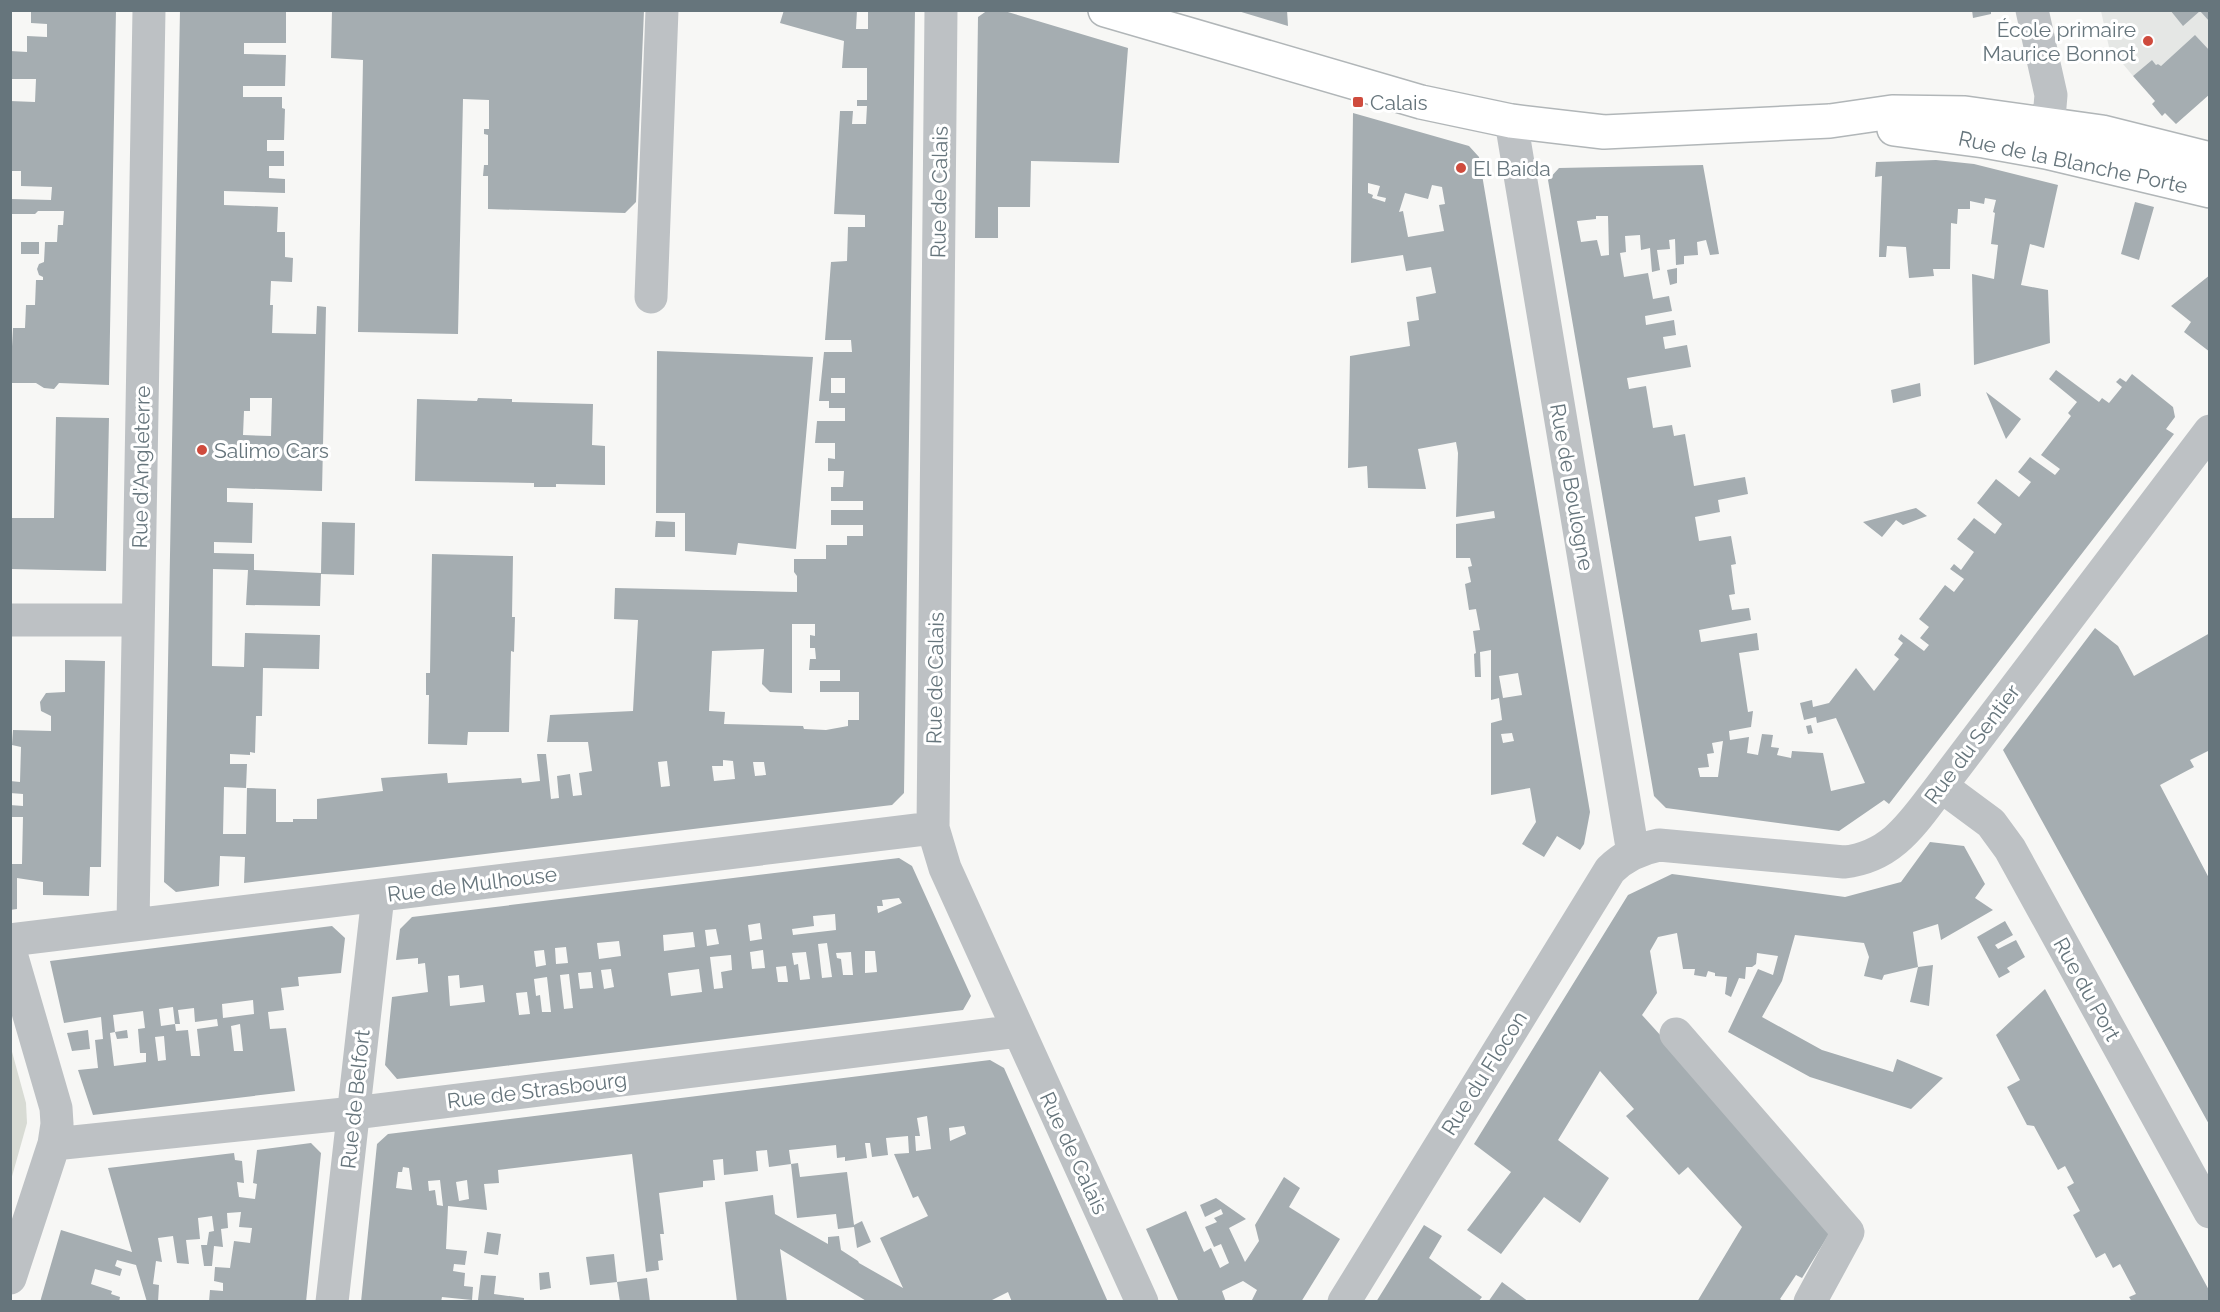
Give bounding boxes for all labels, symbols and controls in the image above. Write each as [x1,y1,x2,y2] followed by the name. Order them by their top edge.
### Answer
[1982,17,2136,66] place label: École primaire Maurice Bonnot
[2141,34,2155,48] marker: École primaire Maurice Bonnot
[1370,90,1428,115] place label: Calais
[1351,95,1365,109] marker: Calais
[1956,125,2190,199] street label: Rue de la Blanche Porte
[925,126,953,258] street label: Rue de Calais
[1473,156,1551,181] place label: El Baida
[1454,161,1468,175] marker: El Baida
[127,385,155,549] street label: Rue d'Angleterre
[1545,402,1599,572] street label: Rue de Boulogne
[214,438,329,463] place label: Salimo Cars
[195,443,209,457] marker: Salimo Cars
[921,612,949,744] street label: Rue de Calais
[1919,679,2025,809] street label: Rue du Sentier
[386,861,558,907] street label: Rue de Mulhouse
[2048,933,2126,1045] street label: Rue du Port
[1436,1006,1532,1140] street label: Rue du Flocon
[335,1028,375,1170] street label: Rue de Belfort
[446,1067,628,1113] street label: Rue de Strasbourg
[1035,1088,1113,1218] street label: Rue de Calais

